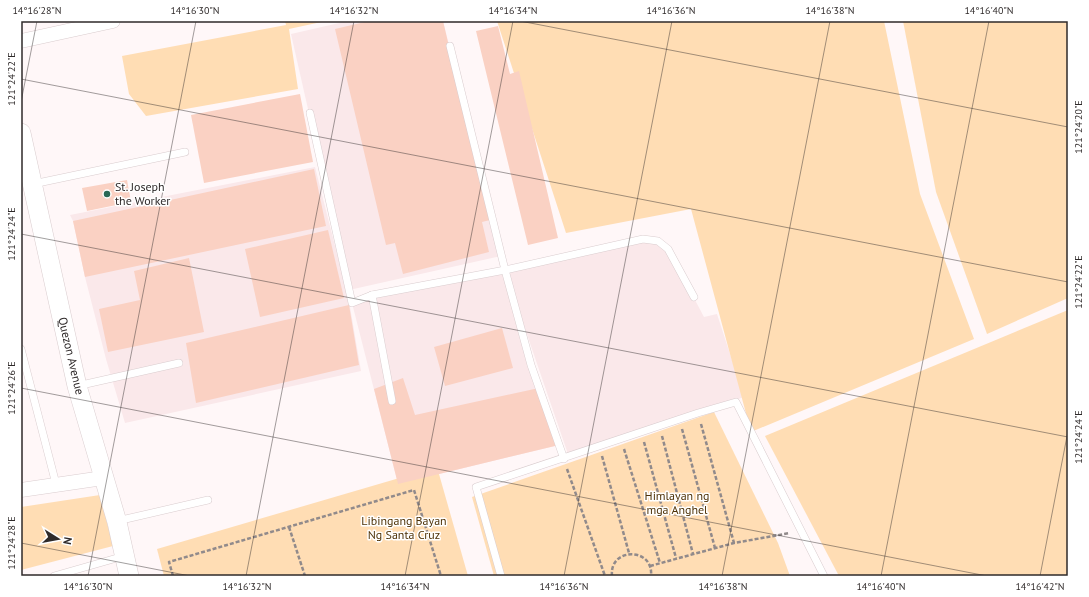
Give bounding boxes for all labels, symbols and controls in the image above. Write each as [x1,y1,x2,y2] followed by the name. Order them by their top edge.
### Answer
[12,4,62,17] text: 14°16'28"N
[170,4,220,17] text: 14°16'30"N
[329,4,379,17] text: 14°16'32"N
[488,4,538,17] text: 14°16'34"N
[646,4,696,17] text: 14°16'36"N
[805,4,855,17] text: 14°16'38"N
[964,4,1014,17] text: 14°16'40"N
[5,52,18,106] text: 121°24'22"E
[1072,100,1085,154] text: 121°24'20"E
[115,179,170,208] place label: St. Joseph the Worker
[102,189,112,199] marker: St. Joseph the Worker
[5,207,18,261] text: 121°24'24"E
[1072,255,1085,309] text: 121°24'22"E
[55,316,88,396] street label: Quezon Avenue
[5,361,18,415] text: 121°24'26"E
[1072,410,1085,464] text: 121°24'24"E
[645,488,709,517] park label: Himlayan ng mga Anghel
[361,513,447,542] park label: Libingang Bayan Ng Santa Cruz
[5,516,18,570] text: 121°24'28"E
[38,519,78,559] north arrow
[60,536,75,546] text: N
[63,580,113,593] text: 14°16'30"N
[222,580,272,593] text: 14°16'32"N
[380,580,430,593] text: 14°16'34"N
[539,580,589,593] text: 14°16'36"N
[698,580,748,593] text: 14°16'38"N
[856,580,906,593] text: 14°16'40"N
[1015,580,1065,593] text: 14°16'42"N

